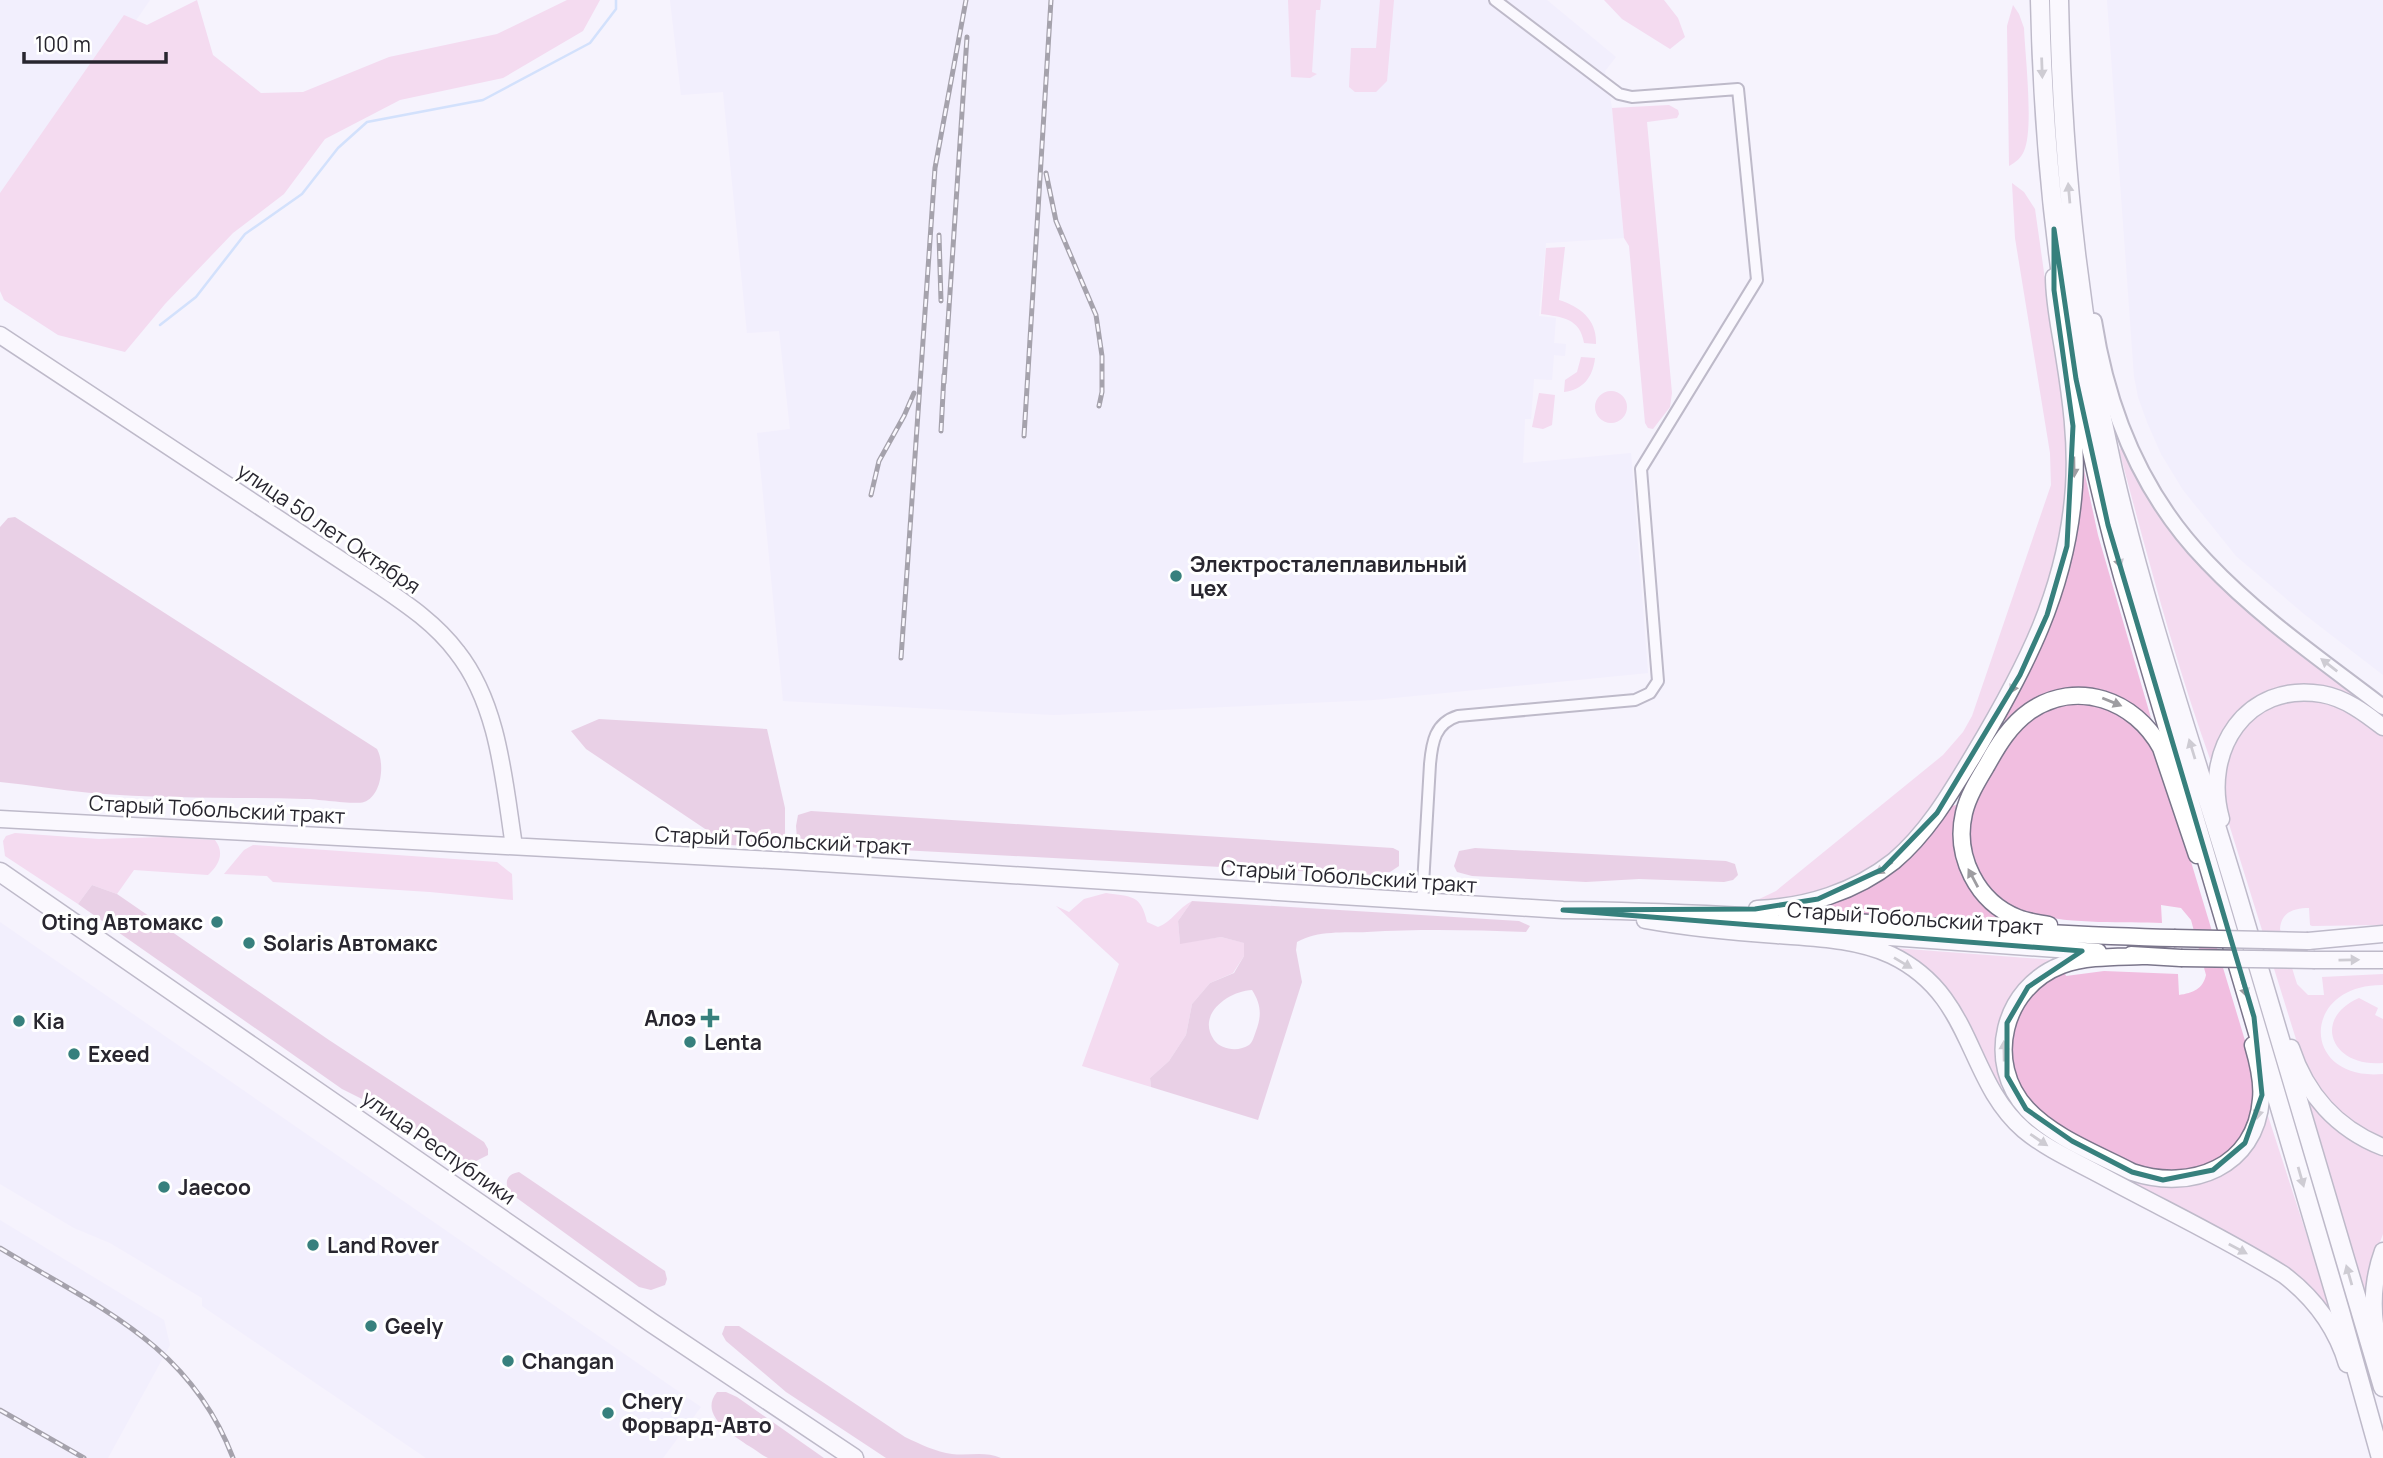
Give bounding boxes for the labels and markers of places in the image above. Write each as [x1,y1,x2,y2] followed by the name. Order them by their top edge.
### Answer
[1190,550,1467,602] place label: Электросталеплавильный цех
[1168,568,1184,584] marker: Электросталеплавильный цех
[42,908,203,936] place label: Oting Автомакс
[209,914,225,930] marker: Oting Автомакс
[263,929,438,957] place label: Solaris Автомакс
[241,935,257,951] marker: Solaris Автомакс
[644,1004,696,1032] place label: Алоэ
[33,1007,65,1035] place label: Kia
[702,1010,718,1026] marker: Алоэ
[11,1013,27,1029] marker: Kia
[704,1028,762,1056] place label: Lenta
[682,1034,698,1050] marker: Lenta
[88,1040,150,1068] place label: Exeed
[66,1046,82,1062] marker: Exeed
[178,1173,251,1201] place label: Jaecoo
[156,1179,172,1195] marker: Jaecoo
[327,1231,439,1259] place label: Land Rover
[305,1237,321,1253] marker: Land Rover
[385,1312,444,1340] place label: Geely
[363,1318,379,1334] marker: Geely
[522,1347,614,1375] place label: Changan
[500,1353,516,1369] marker: Changan
[622,1387,772,1439] place label: Chery Форвард-Авто
[600,1405,616,1421] marker: Chery Форвард-Авто

